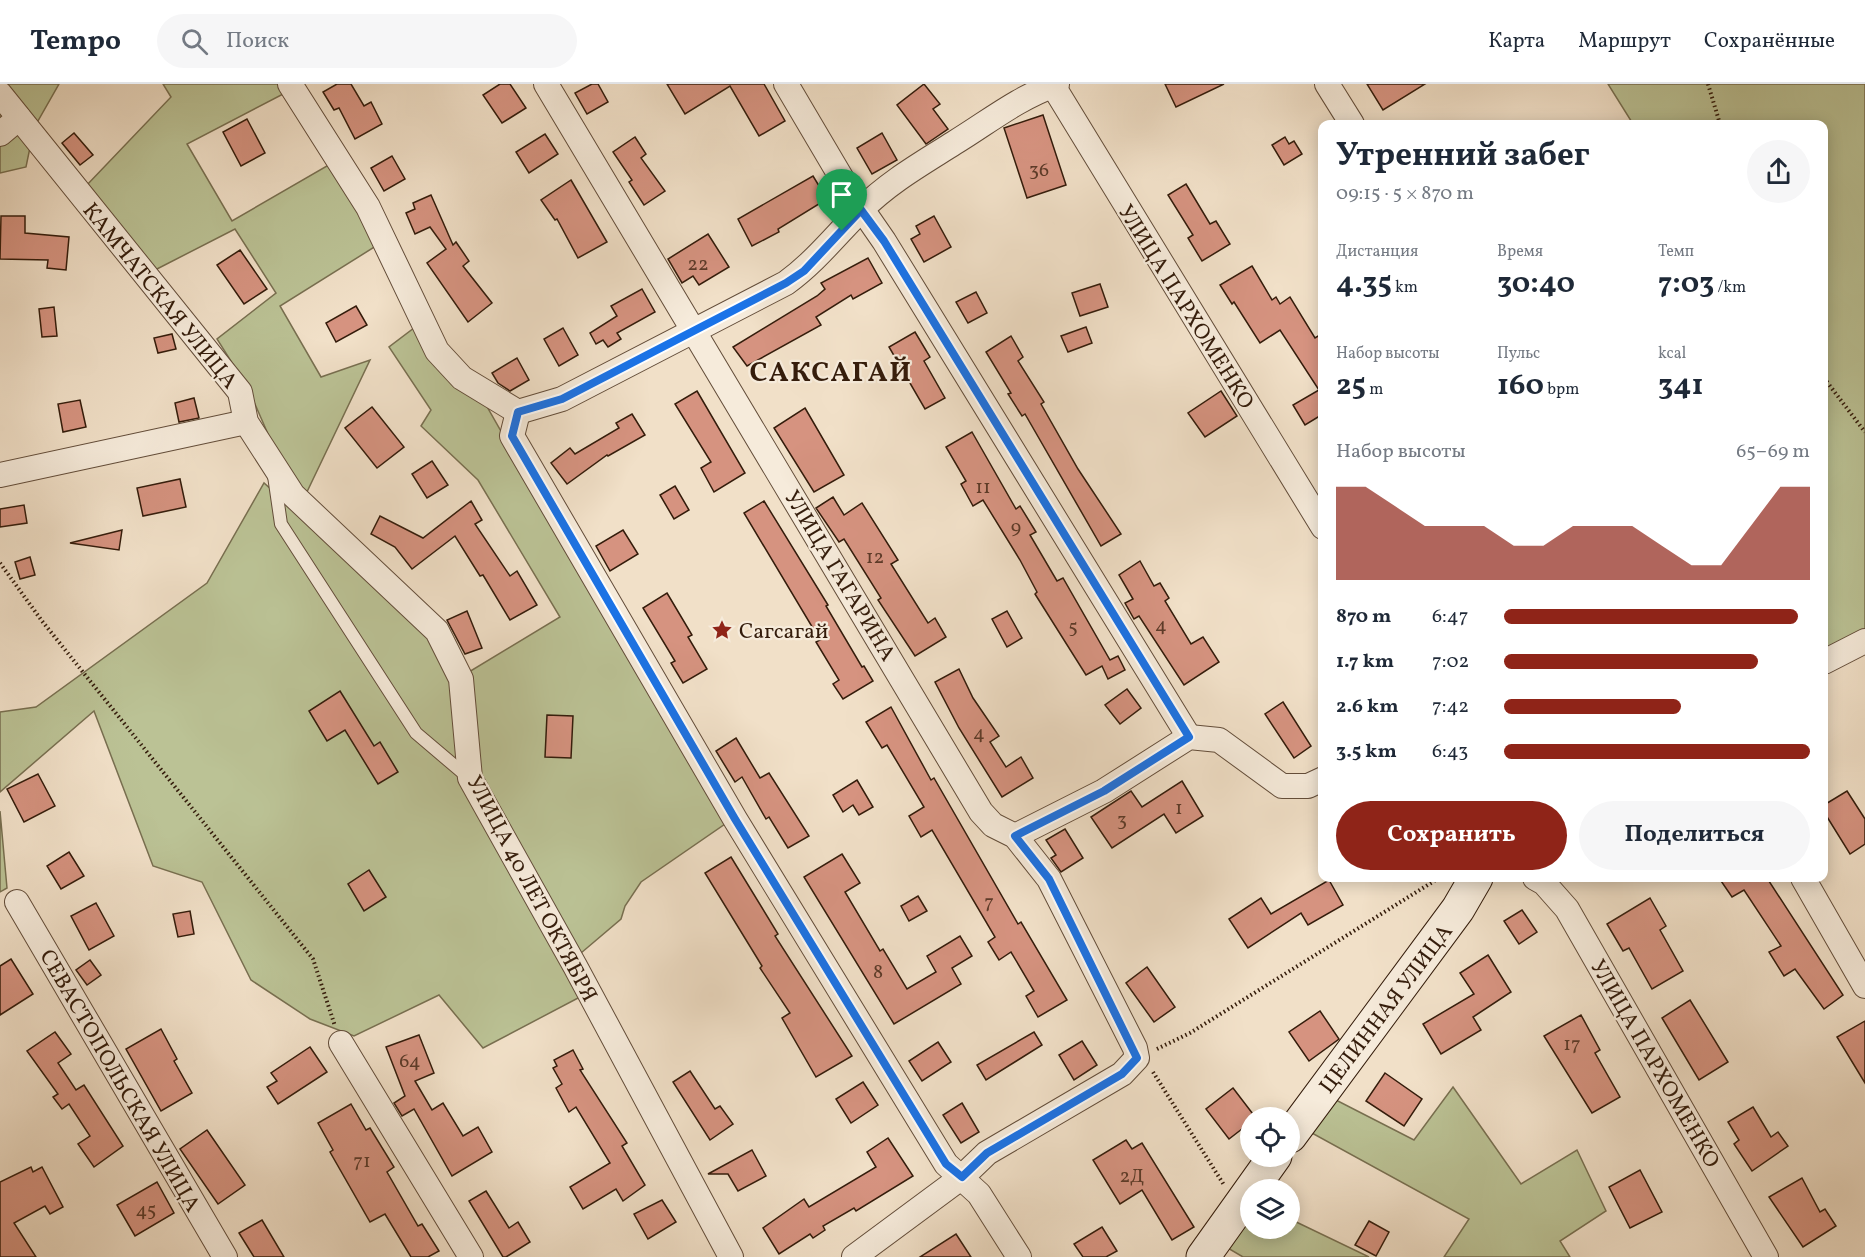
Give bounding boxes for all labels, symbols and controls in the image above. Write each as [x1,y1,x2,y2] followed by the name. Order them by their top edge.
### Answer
[157,14,577,68] search box
[30,22,121,61] text: Tempo
[178,25,211,58] icon: search
[226,26,289,57] text: Поиск
[1488,27,1545,56] text: Карта
[1578,27,1671,56] text: Маршрут
[1704,27,1835,56] text: Сохранённые
[1336,134,1590,180] text: Утренний забег
[1747,140,1810,203] button: share
[1029,157,1049,185] house number: 36
[816,169,867,231] pin
[825,178,858,211] icon: arrive
[1336,180,1474,208] text: 09:15 · 5 × 870 m
[74,197,244,396] street label: КАМЧАТСКАЯ УЛИЦА
[1109,199,1261,416] street label: УЛИЦА ПАРХОМЕНКО
[1336,241,1418,263] text: Дистанция
[1497,241,1543,263] text: Время
[1658,241,1694,263] text: Темп
[687,251,709,279] house number: 22
[1336,263,1392,305] text: 4.35
[1497,263,1575,305] text: 30:40
[1658,263,1714,305] text: 7:03
[1392,277,1418,299] text: km
[1714,277,1746,299] text: /km
[1336,343,1440,365] text: Набор высоты
[1497,343,1540,365] text: Пульс
[1658,343,1686,365] text: kcal
[750,354,912,393] district label: САКСАГАЙ
[1336,365,1366,407] text: 25
[1497,365,1544,407] text: 160
[1658,365,1704,407] text: 341
[1366,379,1383,401] text: m
[1544,379,1579,401] text: bpm
[1336,438,1466,466] text: Набор высоты
[1736,438,1810,466] text: 65–69 m
[975,474,991,502] house number: 11
[775,485,902,668] street label: УЛИЦА ГАГАРИНА
[1011,514,1021,542] house number: 9
[866,544,884,572] house number: 12
[1336,603,1391,631] text: 870 m
[1432,603,1468,631] text: 6:47
[1155,612,1167,640] house number: 4
[1068,614,1078,642] house number: 5
[739,617,828,648] place label: Сагсагай
[710,618,734,642] place icon: Сагсагай
[1336,648,1394,676] text: 1.7 km
[1432,648,1469,676] text: 7:02
[1336,693,1399,721] text: 2.6 km
[1432,693,1469,721] text: 7:42
[973,720,985,748] house number: 4
[1336,738,1397,766] text: 3.5 km
[1432,738,1468,766] text: 6:43
[458,770,604,1008] street label: УЛИЦА 40 ЛЕТ ОКТЯБРЯ
[1175,795,1183,823] house number: 1
[1336,801,1567,870] button: Сохранить
[1579,801,1810,870] button: Поделиться
[1117,807,1127,835] house number: 3
[984,889,994,917] house number: 7
[1313,918,1461,1101] street label: ЦЕЛИННАЯ УЛИЦА
[31,944,207,1218] street label: СЕВАСТОПОЛЬСКАЯ УЛИЦА
[1581,954,1726,1174] street label: УЛИЦА ПАРХОМЕНКО
[873,959,883,987] house number: 8
[1563,1031,1581,1059] house number: 17
[399,1048,421,1076] house number: 64
[1240,1107,1300,1239] map controls
[1240,1107,1300,1167] button: locate
[353,1148,371,1176] house number: 71
[1119,1163,1145,1191] house number: 2Д
[1240,1179,1300,1239] button: layers
[136,1197,156,1225] house number: 45

